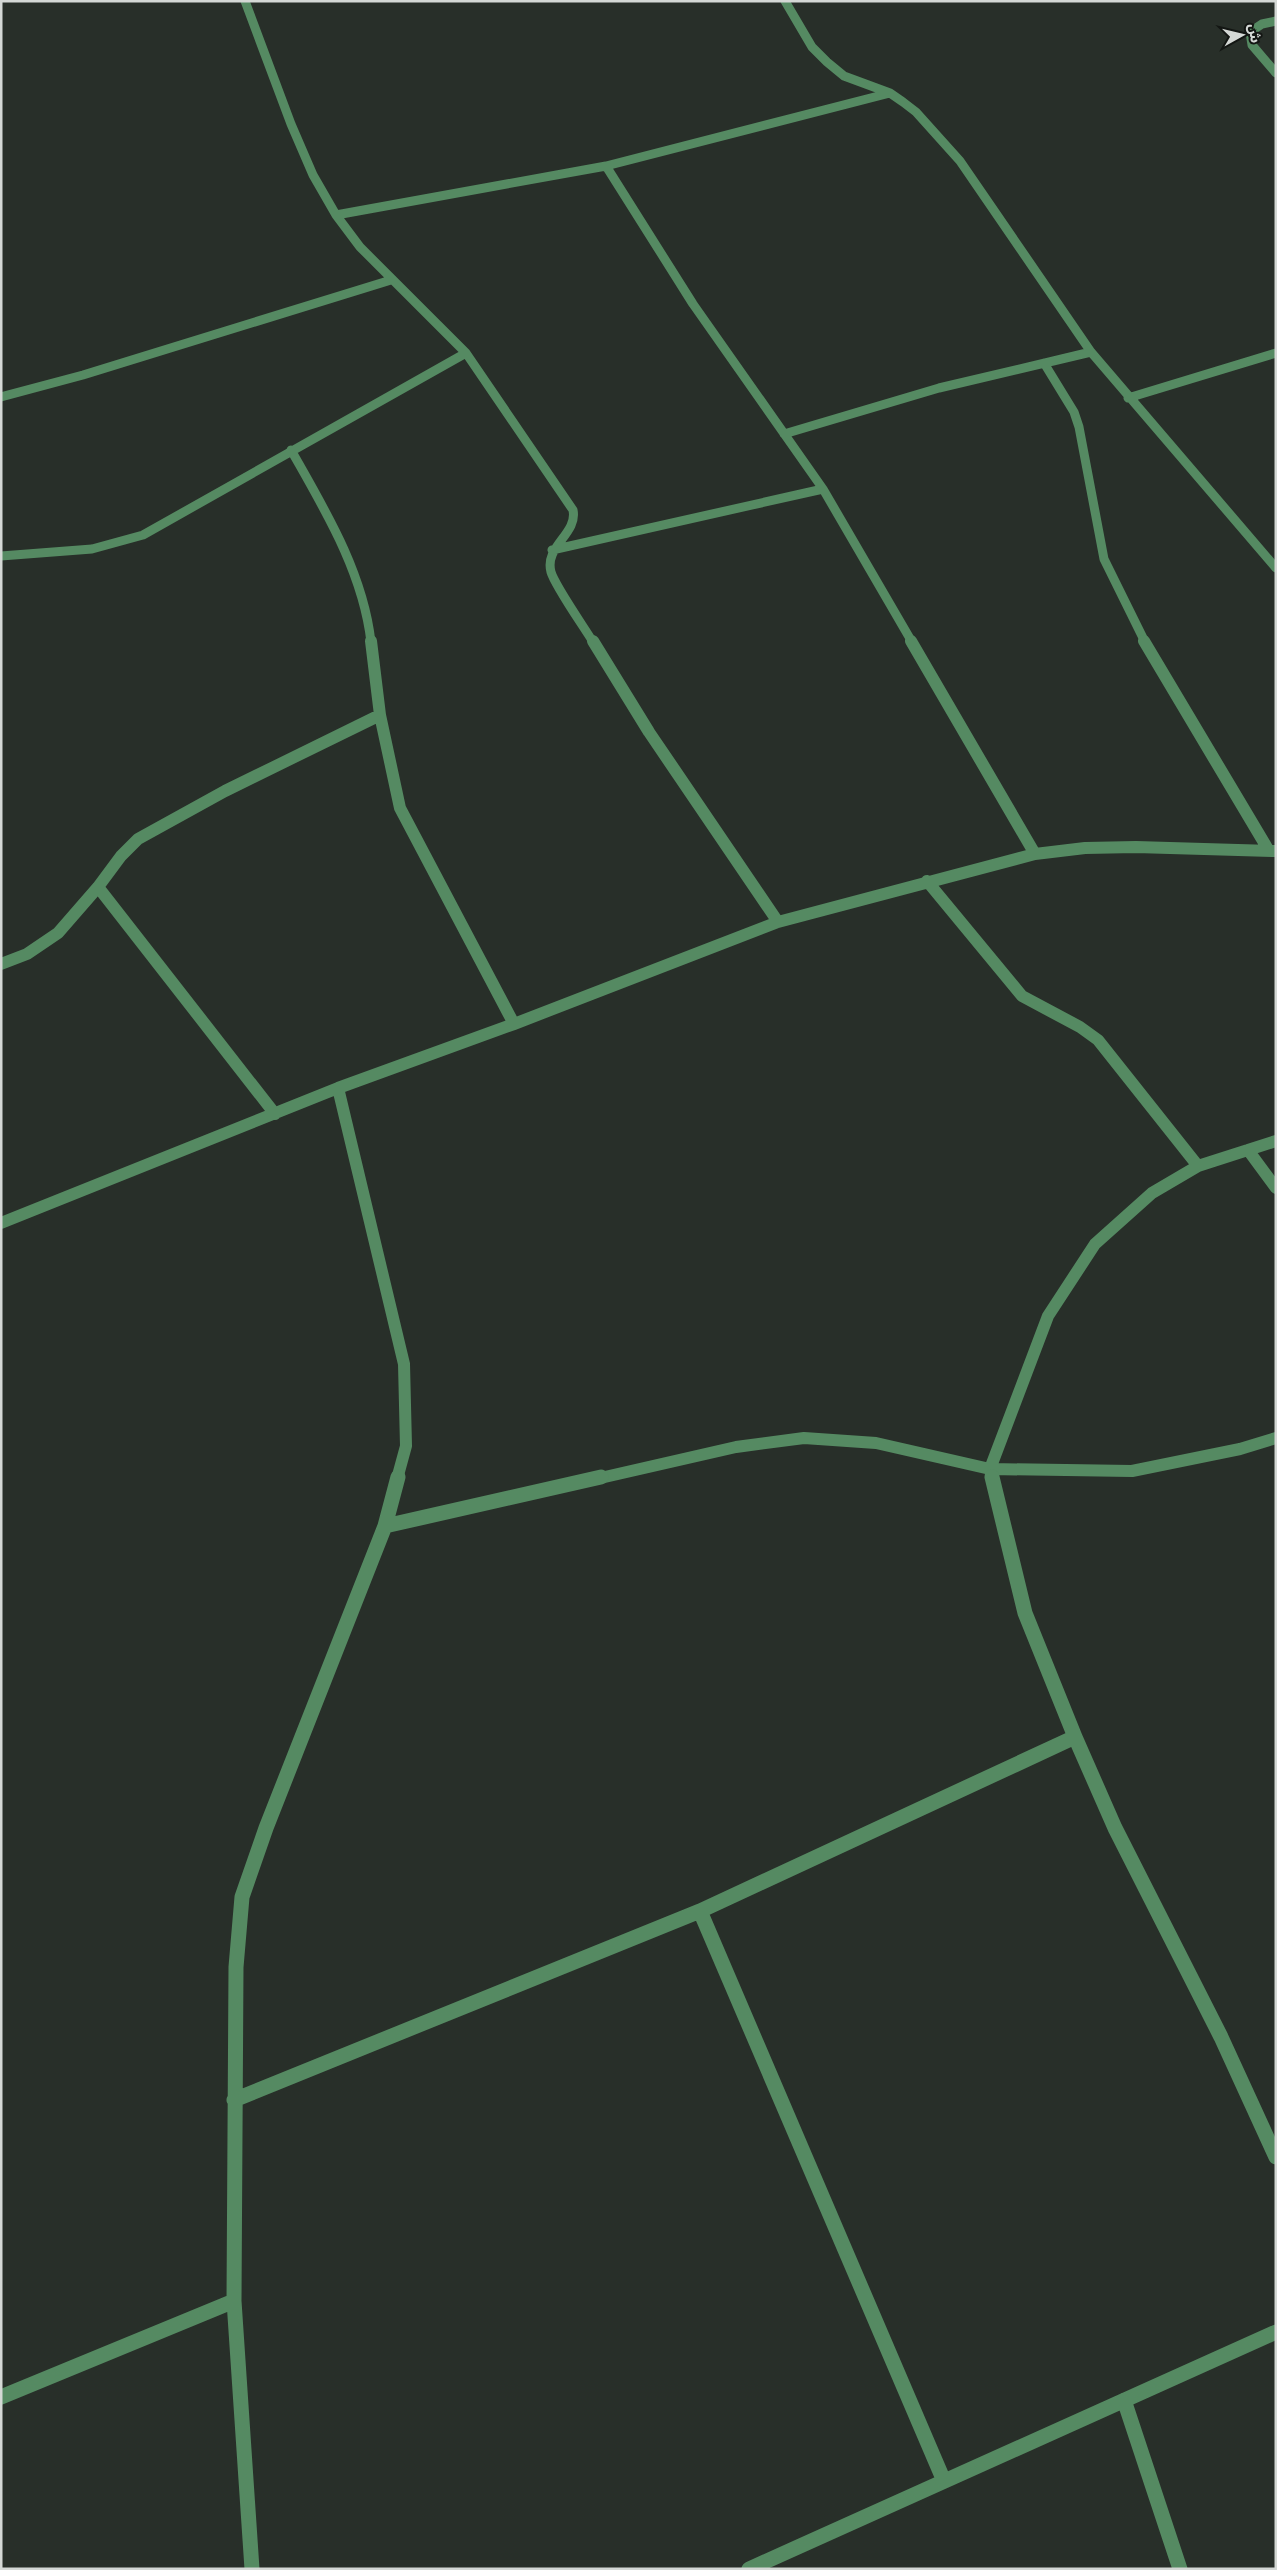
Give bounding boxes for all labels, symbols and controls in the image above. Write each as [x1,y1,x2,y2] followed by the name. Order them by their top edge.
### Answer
[1217,10,1267,60] north arrow
[1246,23,1264,44] text: ش

